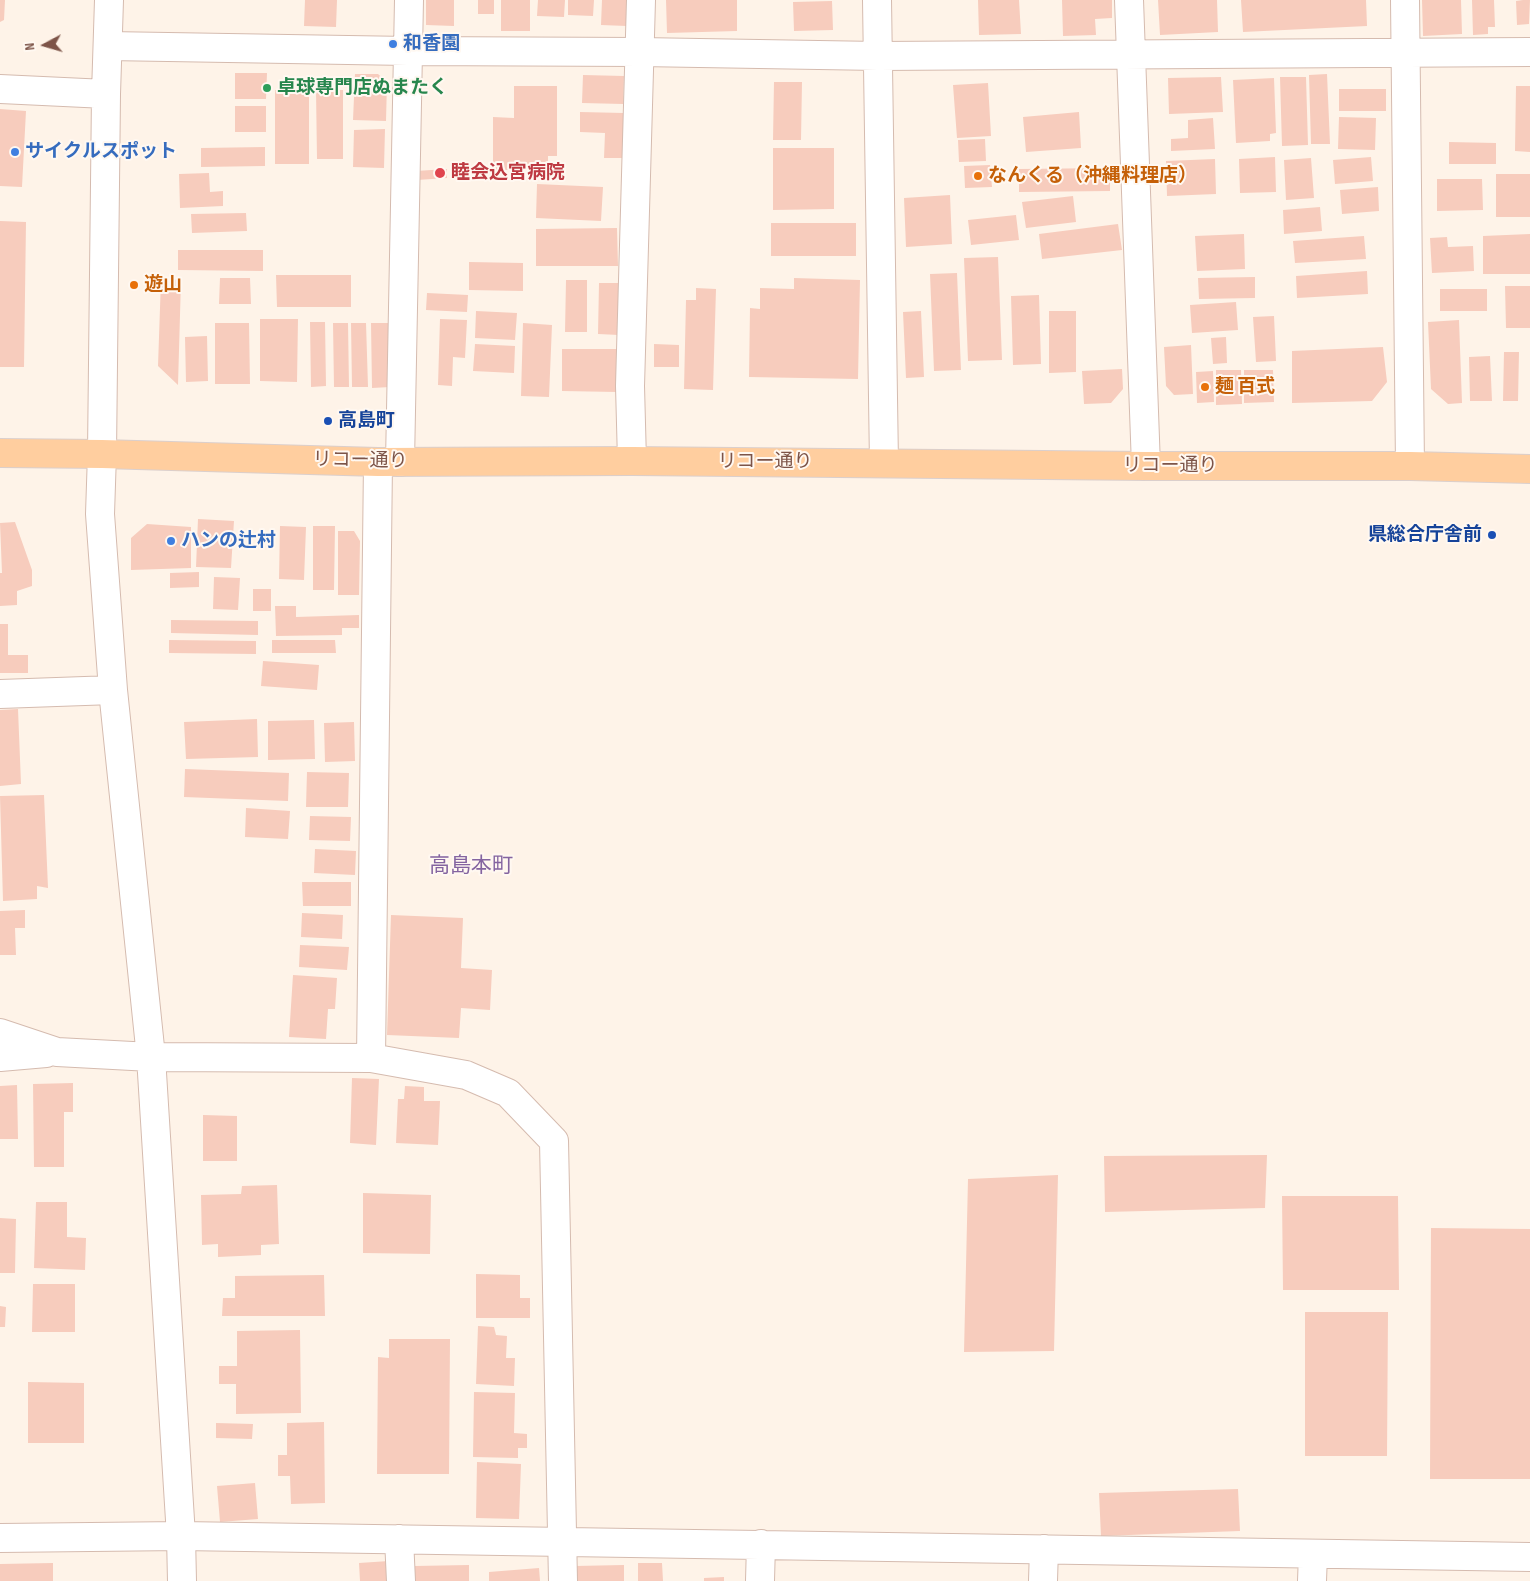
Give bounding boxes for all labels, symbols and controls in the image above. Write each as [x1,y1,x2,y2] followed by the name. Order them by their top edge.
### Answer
[20,20,70,70] north arrow
[403,33,460,55] place label: 和香園
[387,38,399,50] marker: 和香園
[21,42,38,51] text: N
[277,77,448,99] place label: 卓球専門店ぬまたく
[261,82,273,94] marker: 卓球専門店ぬまたく
[25,141,177,163] place label: サイクルスポット
[9,146,21,158] marker: サイクルスポット
[451,162,565,184] place label: 睦会込宮病院
[988,165,1197,187] place label: なんくる（沖縄料理店）
[433,166,447,180] marker: 睦会込宮病院
[972,170,984,182] marker: なんくる（沖縄料理店）
[144,274,182,296] place label: 遊山
[128,279,140,291] marker: 遊山
[1215,376,1275,398] place label: 麺 百式
[1199,381,1211,393] marker: 麺 百式
[338,410,395,432] place label: 高島町
[322,415,334,427] marker: 高島町
[312,449,408,473] street label: リコー通り
[718,451,812,473] street label: リコー通り
[1123,455,1217,477] street label: リコー通り
[1368,524,1482,546] place label: 県総合庁舎前
[1486,529,1498,541] marker: 県総合庁舎前
[181,530,276,552] place label: ハンの辻村
[165,535,177,547] marker: ハンの辻村
[429,854,513,880] district label: 高島本町

